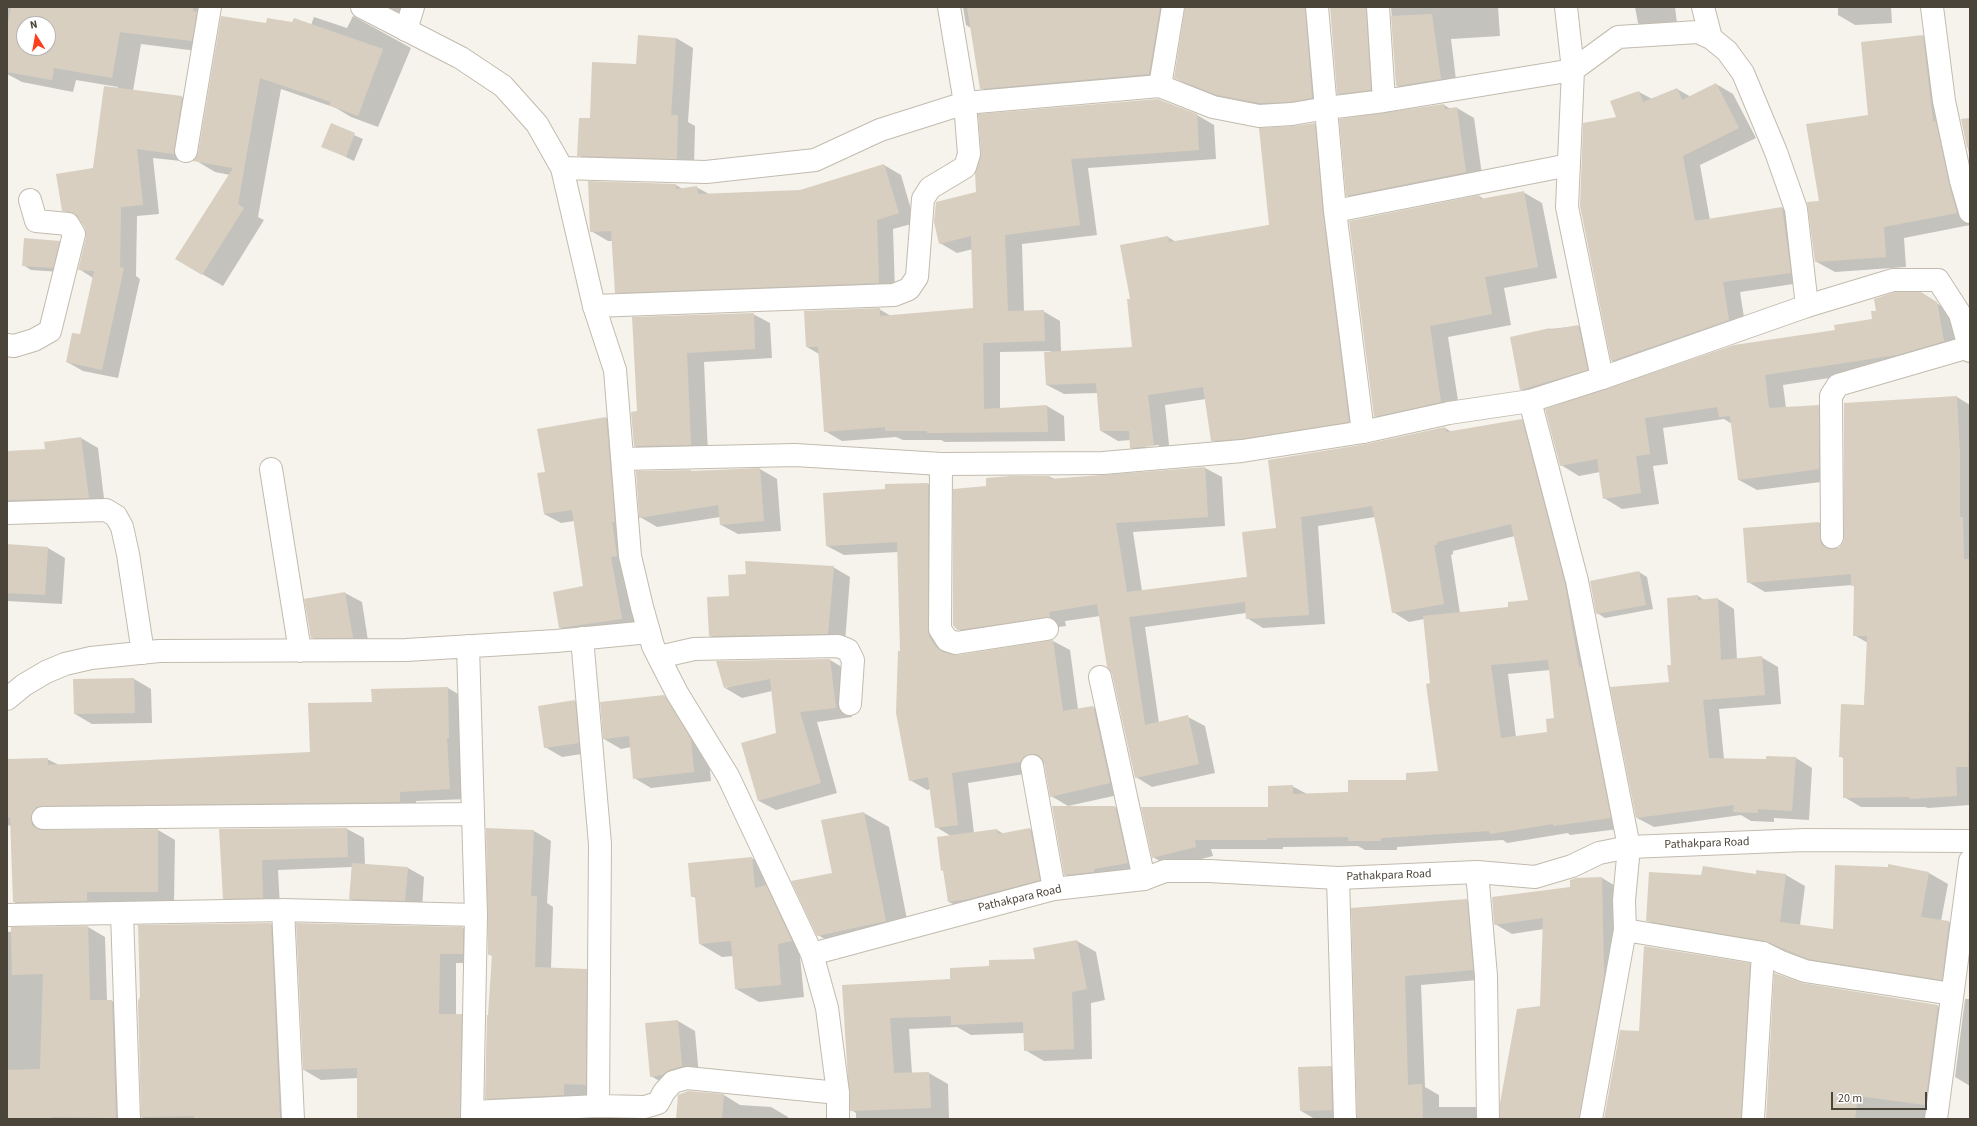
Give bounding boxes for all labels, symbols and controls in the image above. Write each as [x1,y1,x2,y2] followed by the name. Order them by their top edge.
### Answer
[16,16,56,56] north arrow
[29,17,39,33] text: N
[1664,835,1750,853] street label: Pathakpara Road
[1346,867,1432,885] street label: Pathakpara Road
[977,882,1063,916] street label: Pathakpara Road
[1833,1084,1929,1110] scale bar
[1838,1090,1862,1107] text: 20 m

